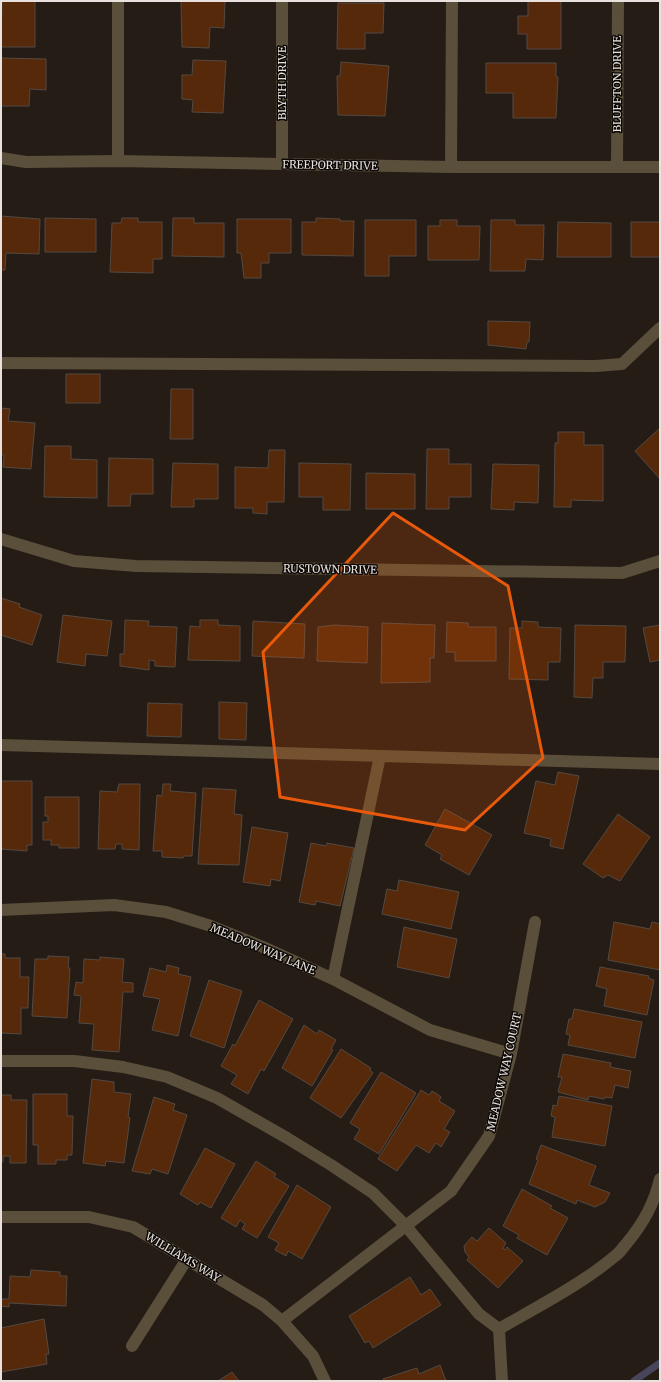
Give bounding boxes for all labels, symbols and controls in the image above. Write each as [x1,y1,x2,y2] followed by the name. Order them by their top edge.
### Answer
[610,36,624,132] street label: BLUFFTON DRIVE
[275,46,289,120] street label: BLYTH DRIVE
[282,157,378,173] street label: FREEPORT DRIVE
[283,561,377,577] street label: RUSTOWN DRIVE
[208,920,318,978] street label: MEADOW WAY LANE
[484,1011,525,1133] street label: MEADOW WAY COURT
[142,1229,224,1285] street label: WILLIAMS WAY

